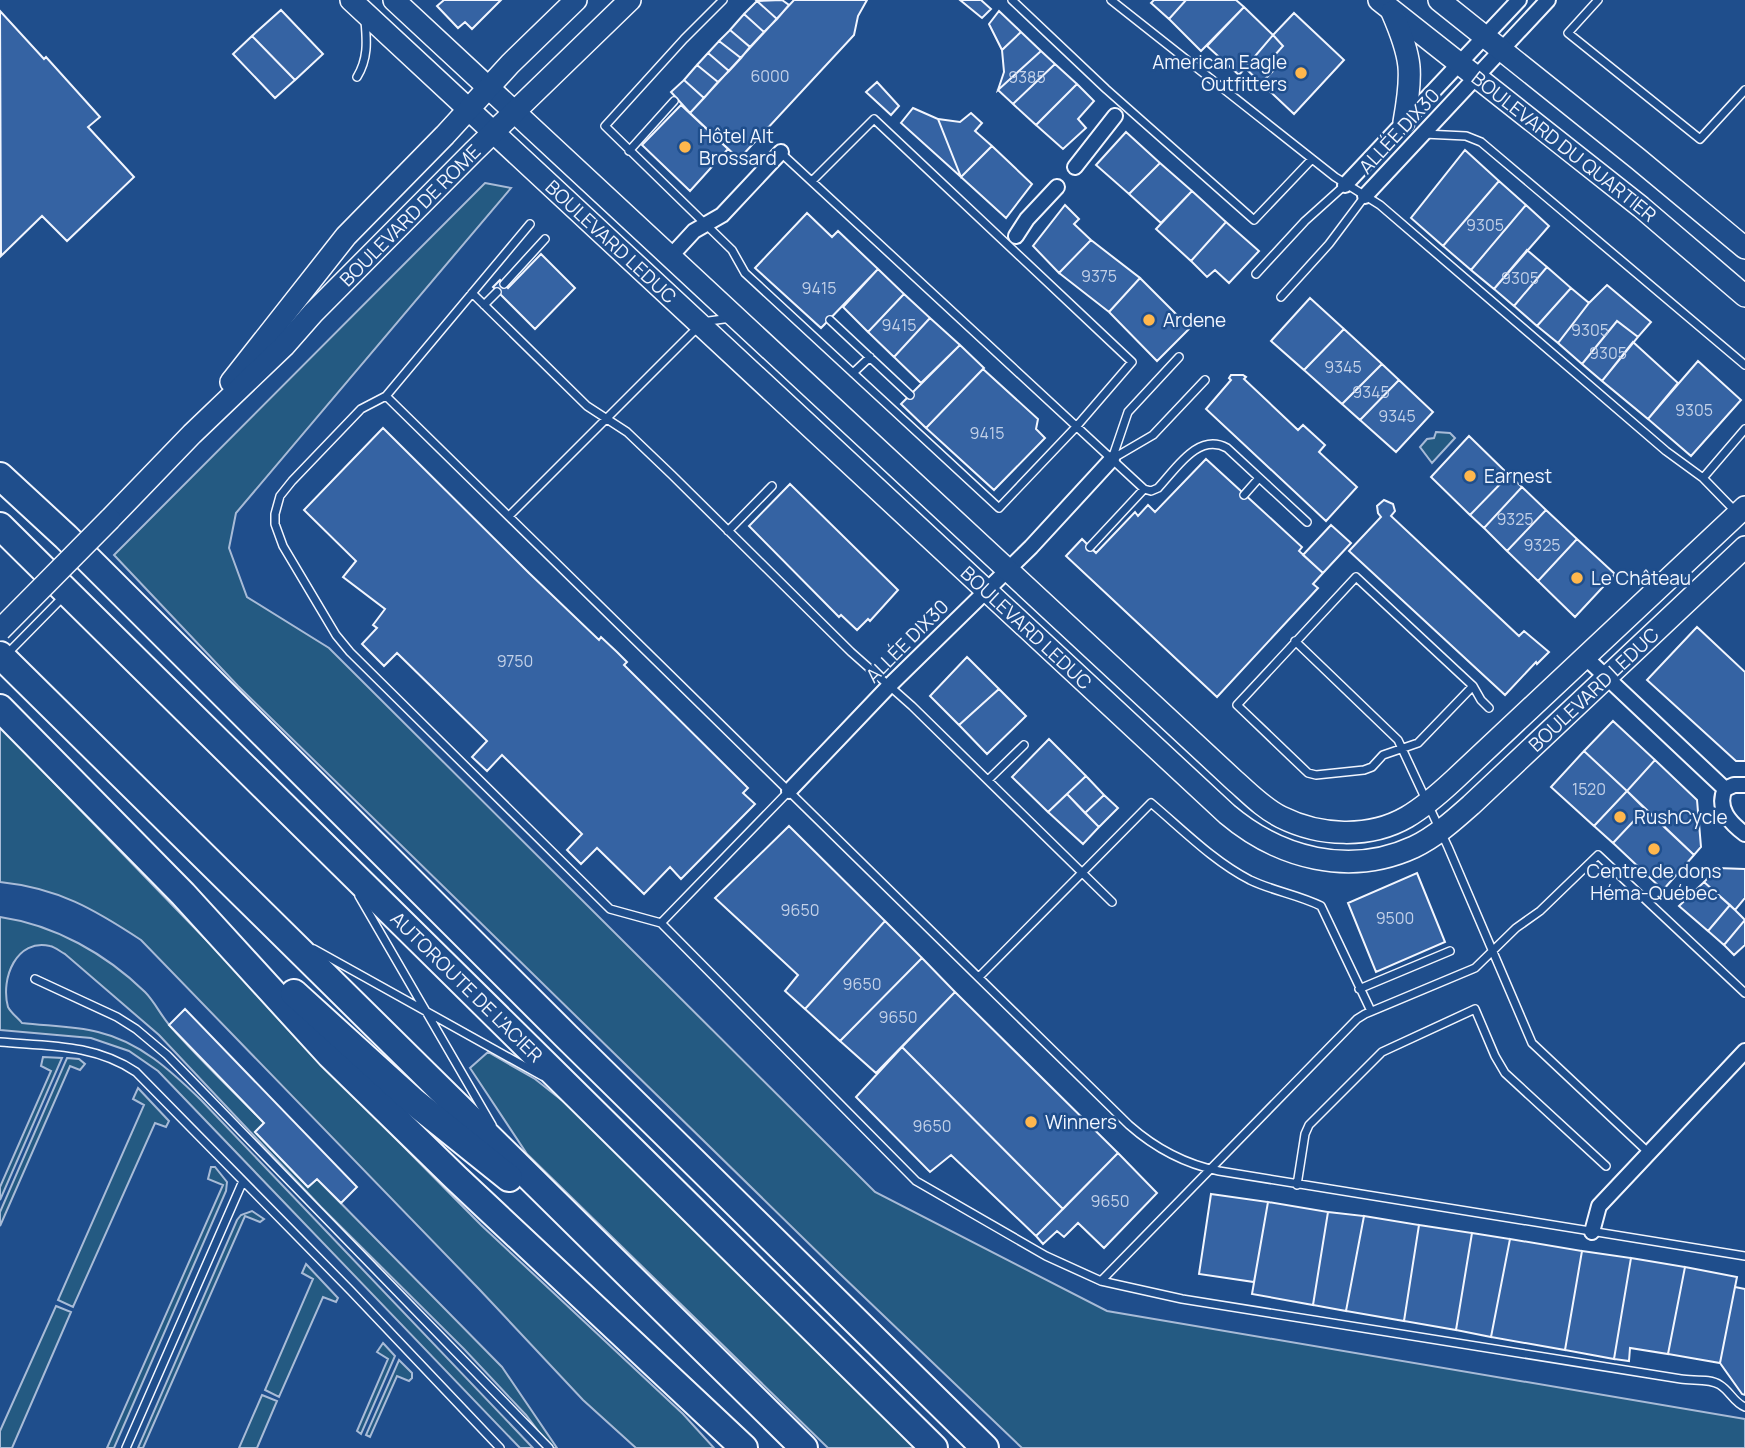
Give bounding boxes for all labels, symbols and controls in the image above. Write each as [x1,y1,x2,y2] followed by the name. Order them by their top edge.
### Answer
[1152,49,1287,97] place label: American Eagle Outfitters
[750,65,790,87] house number: 6000
[1293,65,1309,81] marker: American Eagle Outfitters
[1466,65,1662,228] street label: BOULEVARD DU QUARTIER
[1008,66,1046,88] house number: 9385
[1353,83,1445,179] street label: ALLÉE DIX30
[699,123,777,171] place label: Hôtel Alt Brossard
[334,139,486,292] street label: BOULEVARD DE ROME
[677,139,693,155] marker: Hôtel Alt Brossard
[540,174,682,309] street label: BOULEVARD LEDUC
[1466,214,1504,236] house number: 9305
[1081,265,1117,287] house number: 9375
[1501,267,1539,289] house number: 9305
[802,277,836,299] house number: 9415
[1163,307,1226,333] place label: Ardene
[1141,312,1157,328] marker: Ardene
[882,314,916,336] house number: 9415
[1571,319,1609,341] house number: 9305
[1589,342,1627,364] house number: 9305
[1324,356,1362,378] house number: 9345
[1352,381,1390,403] house number: 9345
[1675,399,1713,421] house number: 9305
[1378,405,1416,427] house number: 9345
[970,422,1004,444] house number: 9415
[1484,463,1552,489] place label: Earnest
[1462,468,1478,484] marker: Earnest
[1496,508,1534,530] house number: 9325
[1523,534,1561,556] house number: 9325
[955,560,1098,695] street label: BOULEVARD LEDUC
[1591,565,1691,591] place label: Le Château
[1569,570,1585,586] marker: Le Château
[860,594,954,688] street label: ALLÉE DIX30
[1523,622,1665,757] street label: BOULEVARD LEDUC
[497,650,533,672] house number: 9750
[1572,778,1606,800] house number: 1520
[1634,804,1728,830] place label: RushCycle
[1612,809,1628,825] marker: RushCycle
[1646,841,1662,857] marker: Centre de dons Héma-Québec
[1587,858,1721,906] place label: Centre de dons Héma-Québec
[781,899,819,921] house number: 9650
[385,906,549,1068] street label: AUTOROUTE DE L'ACIER
[1376,907,1414,929] house number: 9500
[843,973,881,995] house number: 9650
[879,1006,917,1028] house number: 9650
[1045,1109,1117,1135] place label: Winners
[1023,1114,1039,1130] marker: Winners
[913,1115,951,1137] house number: 9650
[1091,1190,1129,1212] house number: 9650

